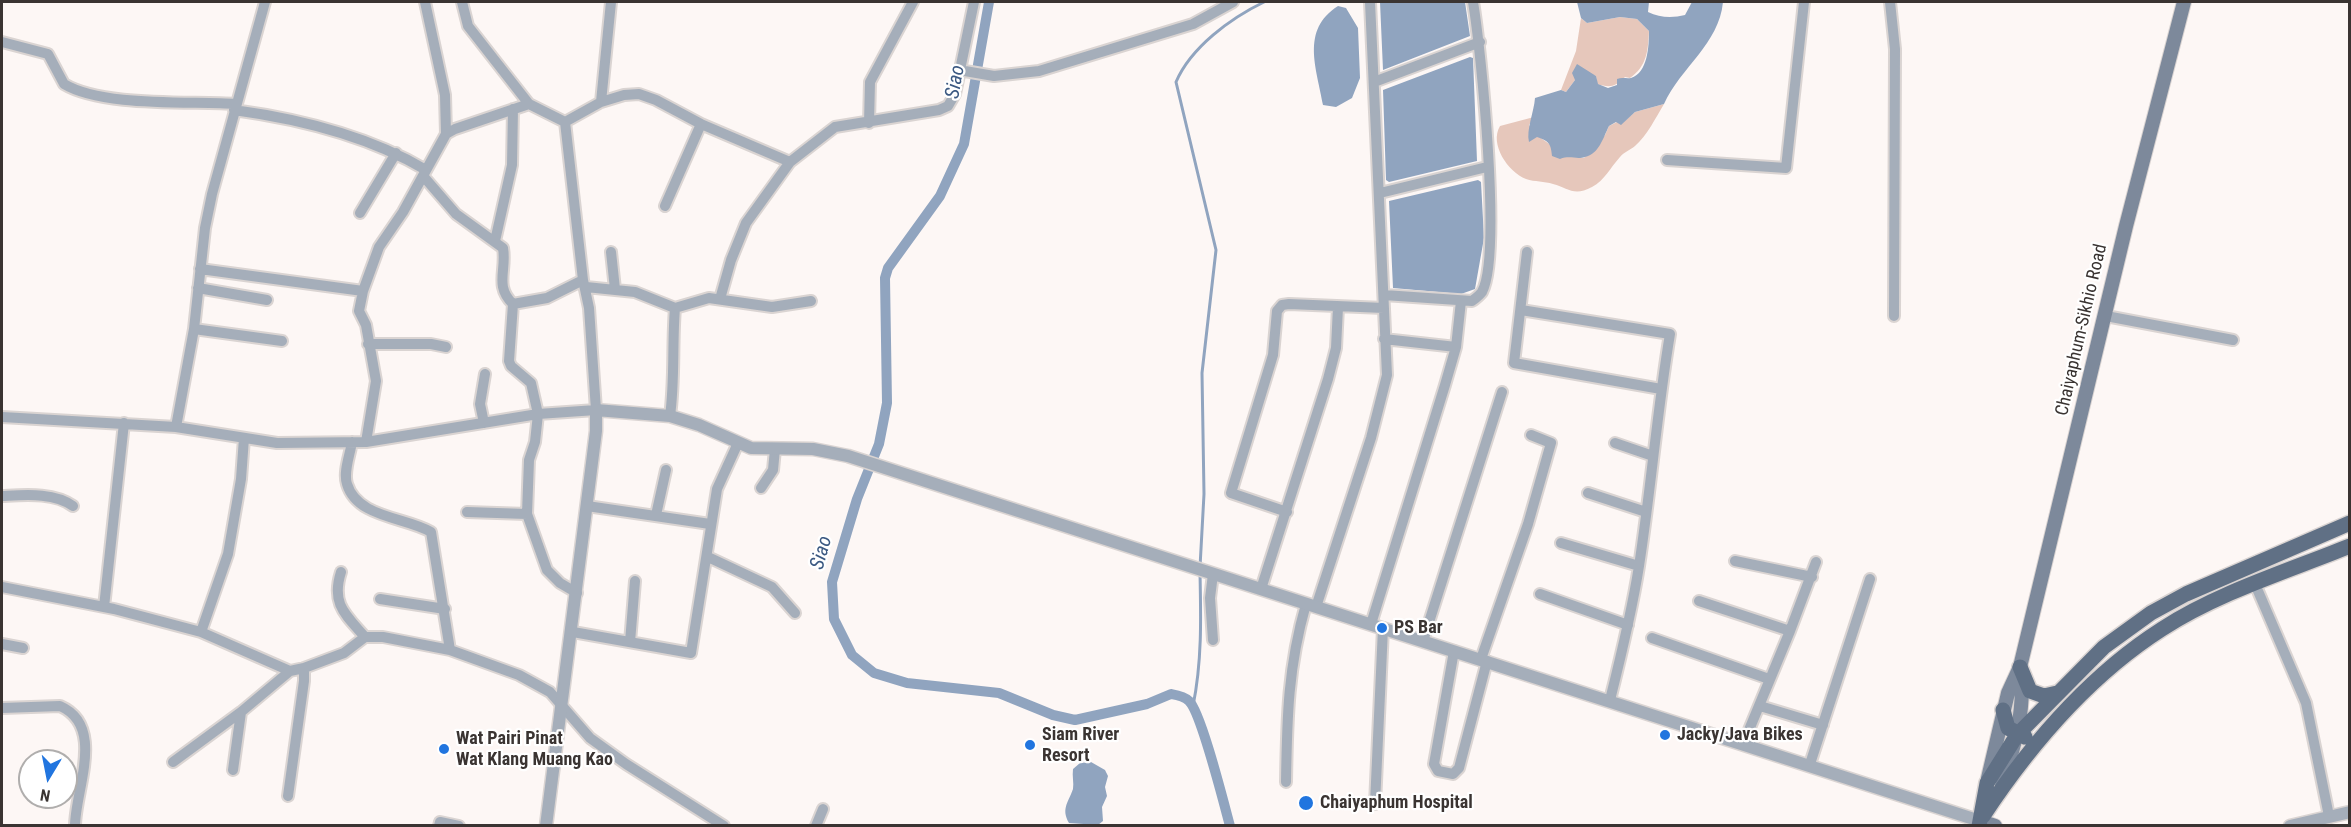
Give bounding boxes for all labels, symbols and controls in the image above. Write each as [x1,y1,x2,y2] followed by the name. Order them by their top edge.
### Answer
[941,63,971,101] water label: Siao
[2052,242,2112,418] street label: Chaiyaphum-Sikhio Road
[806,534,838,572] water label: Siao
[1394,617,1443,639] place label: PS Bar
[1375,621,1389,635] marker: PS Bar
[1042,724,1119,766] place label: Siam River Resort
[1677,724,1803,746] place label: Jacky/Java Bikes
[456,728,613,771] place label: Wat Pairi Pinat Wat Klang Muang Kao
[1658,728,1672,742] marker: Jacky/Java Bikes
[1023,738,1037,752] marker: Siam River Resort
[437,742,451,756] marker: Wat Pairi Pinat Wat Klang Muang Kao
[18,749,78,809] north arrow
[39,785,52,805] text: N
[1320,792,1473,814] place label: Chaiyaphum Hospital
[1297,794,1315,812] marker: Chaiyaphum Hospital

